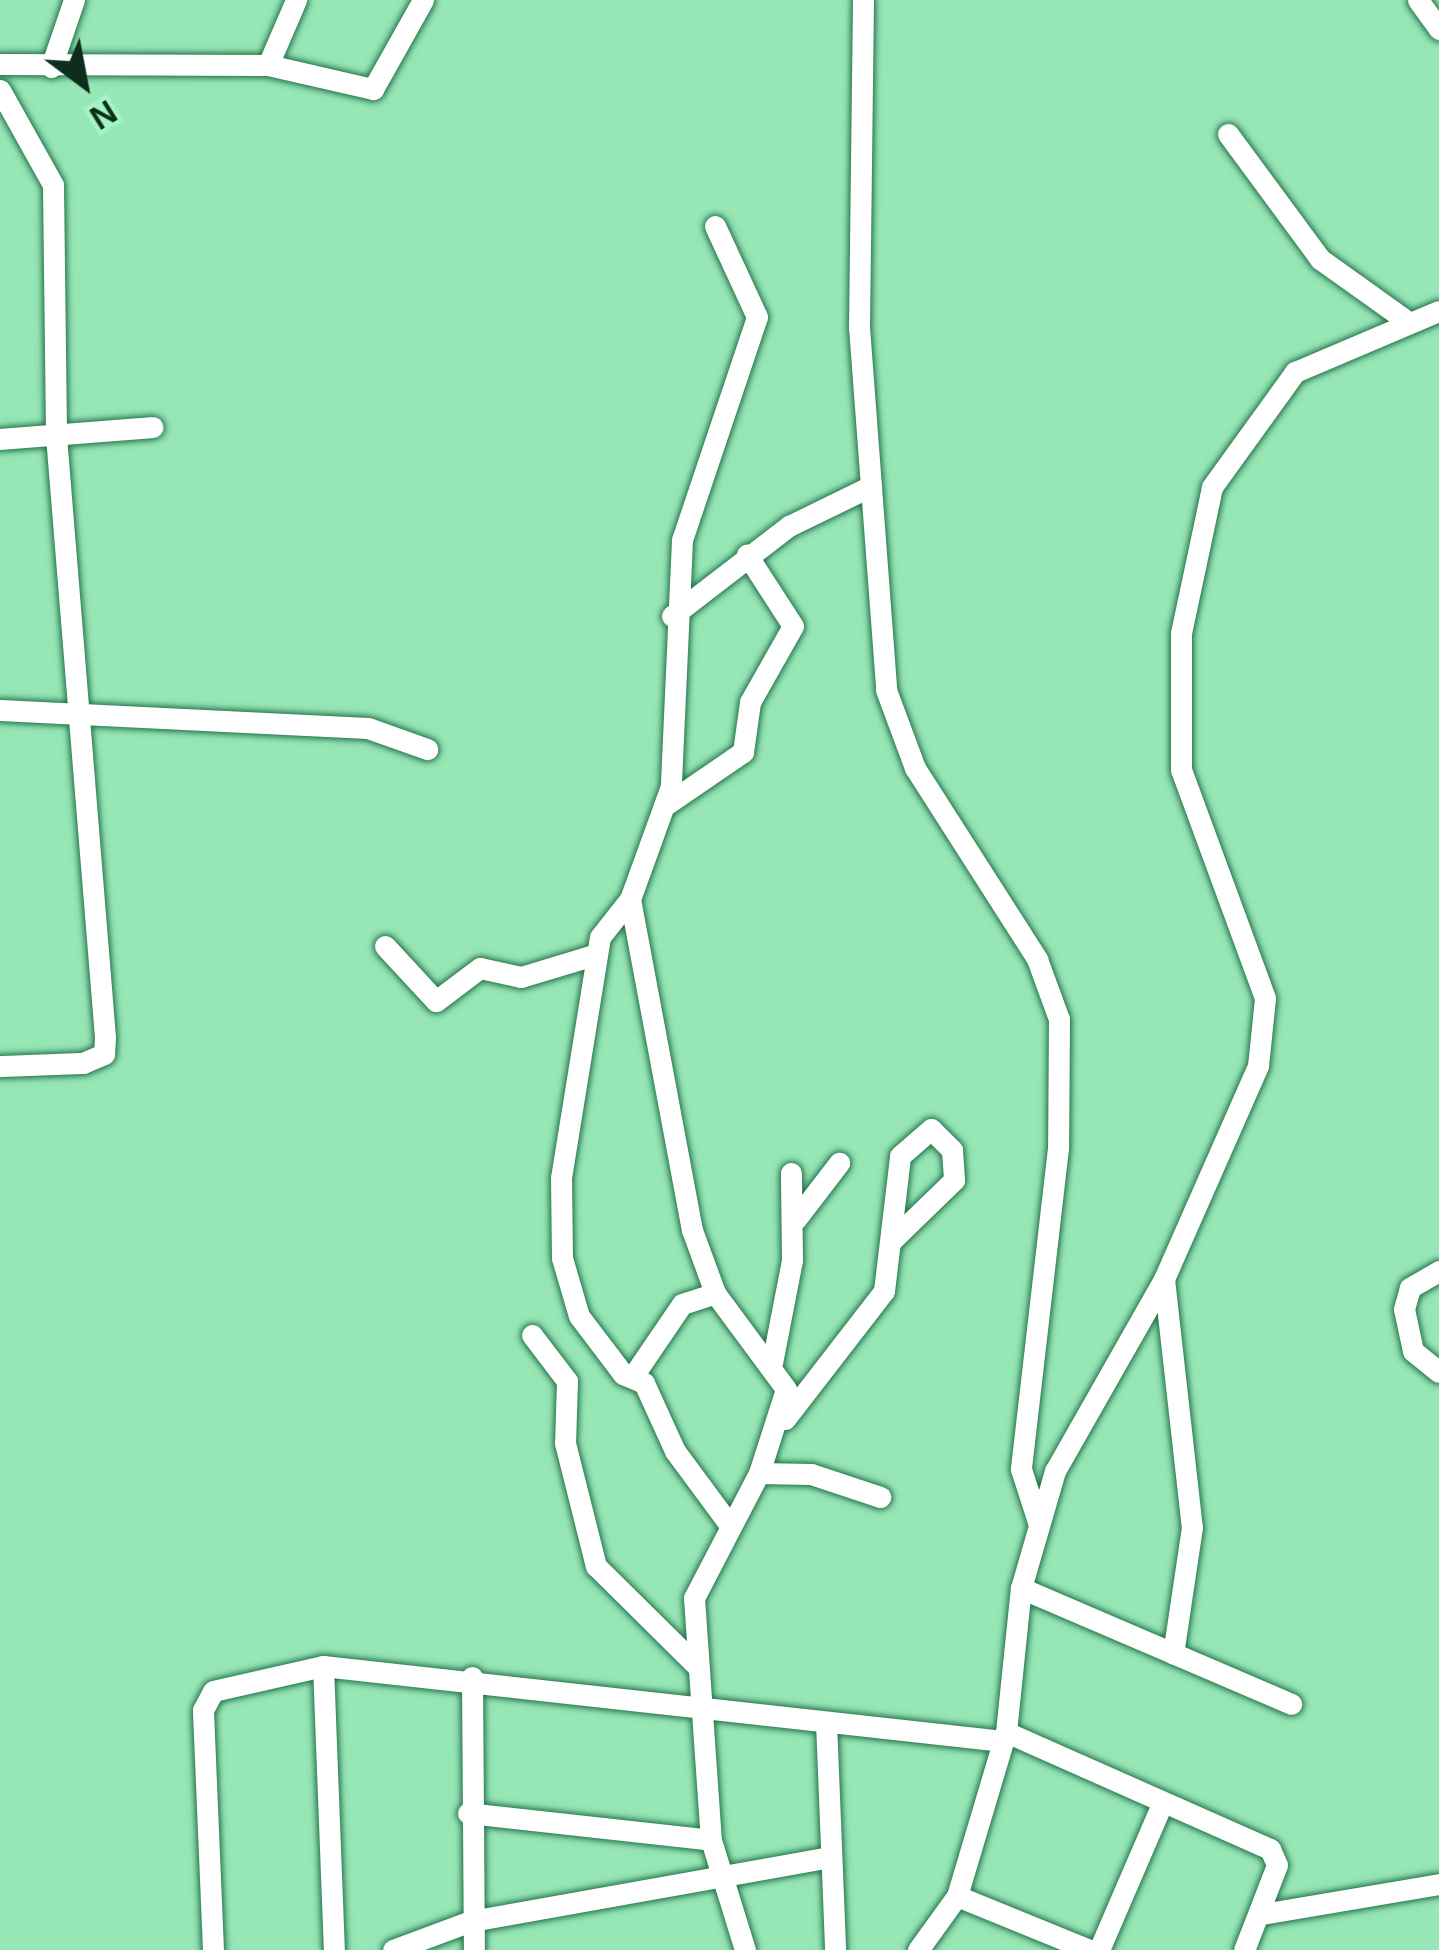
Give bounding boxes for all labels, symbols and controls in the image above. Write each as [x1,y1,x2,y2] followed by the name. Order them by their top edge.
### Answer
[24,24,144,144] north arrow
[83,93,123,137] text: N

